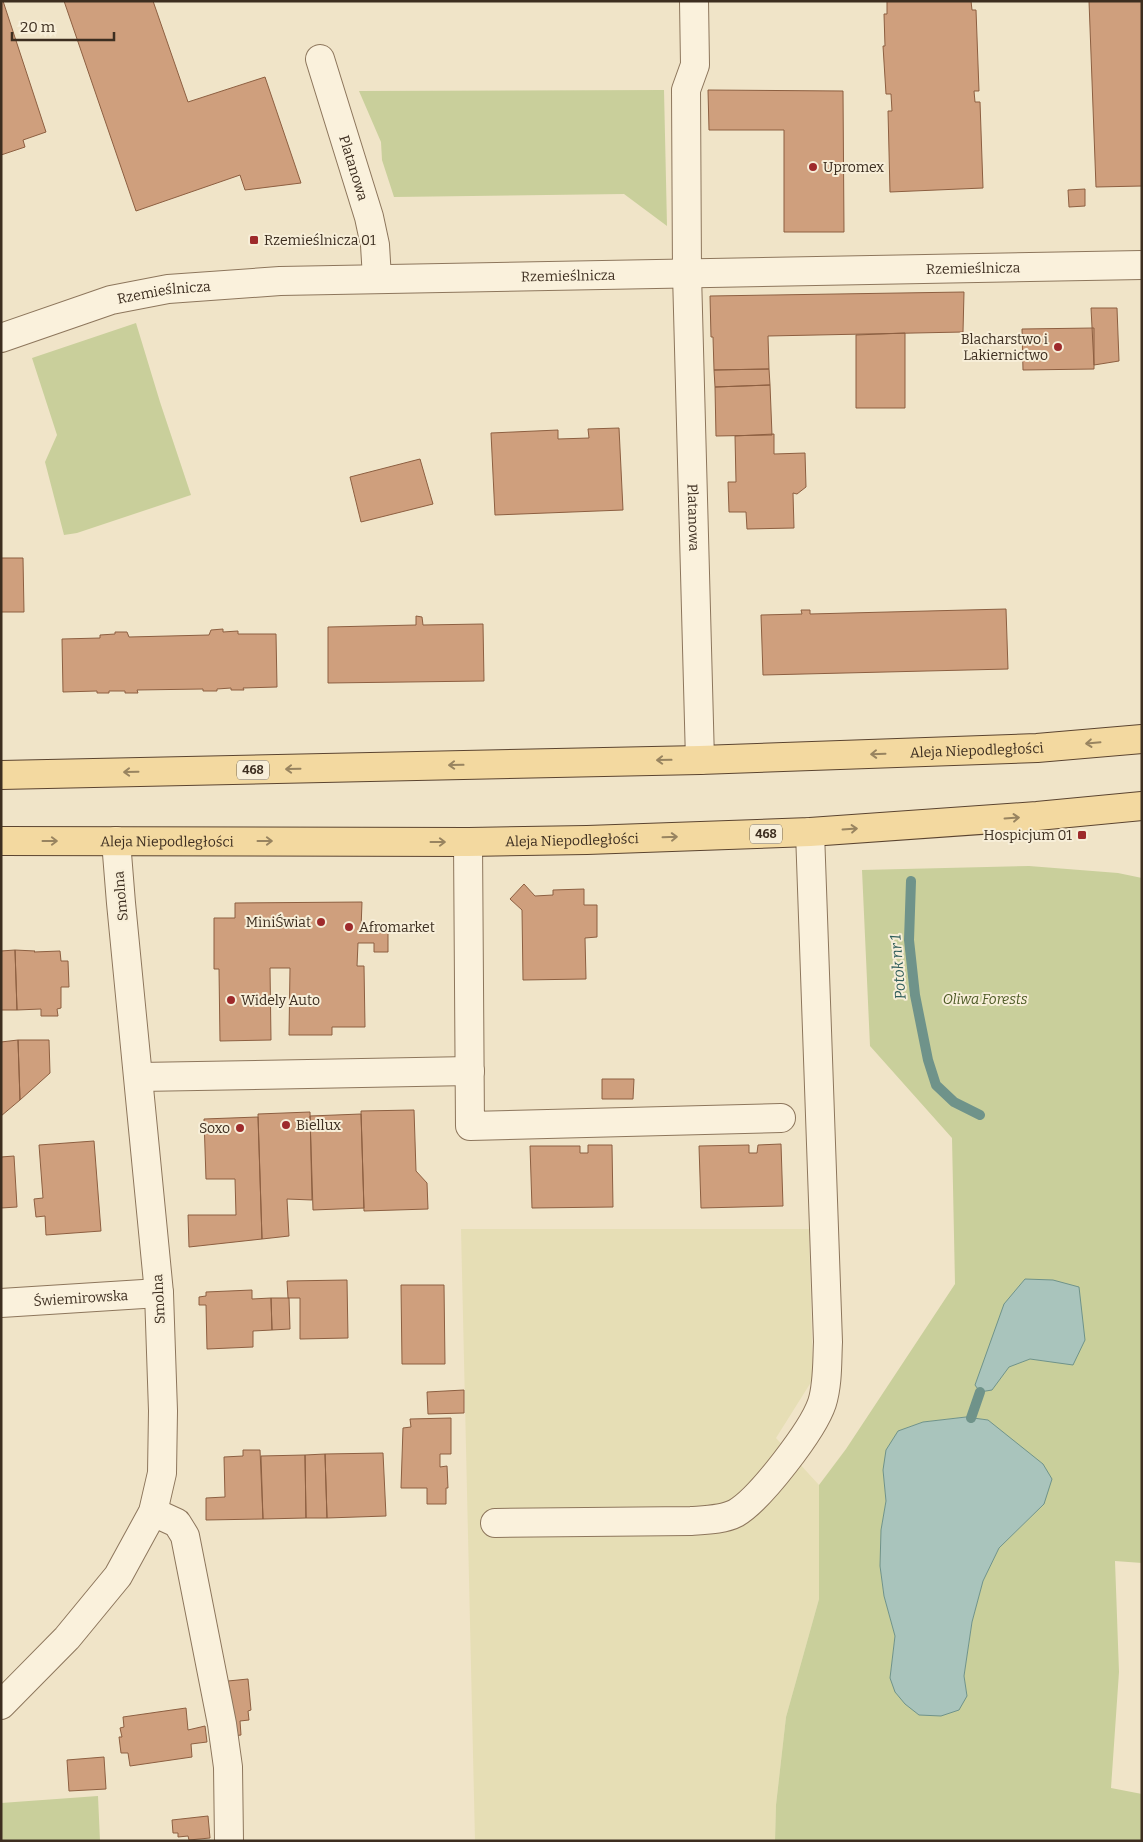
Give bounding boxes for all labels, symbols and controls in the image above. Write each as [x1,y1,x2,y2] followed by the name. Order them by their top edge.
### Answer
[12,10,115,42] scale bar
[20,18,56,36] text: 20 m
[336,133,372,203] street label: Platanowa
[823,159,884,176] place label: Upromex
[807,161,819,173] marker: Upromex
[264,232,376,249] place label: Rzemieślnicza 01
[248,234,260,246] marker: Rzemieślnicza 01
[926,259,1021,278] street label: Rzemieślnicza
[521,266,616,285] street label: Rzemieślnicza
[116,277,212,307] street label: Rzemieślnicza
[961,331,1048,364] place label: Blacharstwo i Lakiernictwo
[1052,341,1064,353] marker: Blacharstwo i Lakiernictwo
[684,483,703,552] street label: Platanowa
[1085,738,1101,748] one-way arrow
[910,739,1044,761] street label: Aleja Niepodległości
[871,749,887,758] one-way arrow
[656,756,672,765] one-way arrow
[237,760,269,780] road number: 468
[448,760,464,770] one-way arrow
[285,764,301,773] one-way arrow
[123,767,139,777] one-way arrow
[1004,813,1020,823] one-way arrow
[750,824,782,844] road number: 468
[842,825,858,834] one-way arrow
[984,827,1072,844] place label: Hospicjum 01
[1076,829,1088,841] marker: Hospicjum 01
[505,830,639,850] street label: Aleja Niepodległości
[662,832,678,842] one-way arrow
[100,833,234,850] street label: Aleja Niepodległości
[42,836,58,846] one-way arrow
[256,836,273,846] one-way arrow
[430,837,446,847] one-way arrow
[110,870,132,922] street label: Smolna
[246,913,311,931] place label: MiniŚwiat
[315,916,327,928] marker: MiniŚwiat
[359,919,435,936] place label: Afromarket
[343,921,355,933] marker: Afromarket
[886,934,910,1000] water label: Potok nr 1
[943,991,1028,1008] park label: Oliwa Forests
[241,992,320,1009] place label: Widely Auto
[225,994,237,1006] marker: Widely Auto
[296,1117,341,1134] place label: Biellux
[280,1119,292,1131] marker: Biellux
[199,1120,230,1137] place label: Soxo
[234,1122,246,1134] marker: Soxo
[149,1273,169,1324] street label: Smolna
[33,1286,129,1309] street label: Świemirowska

